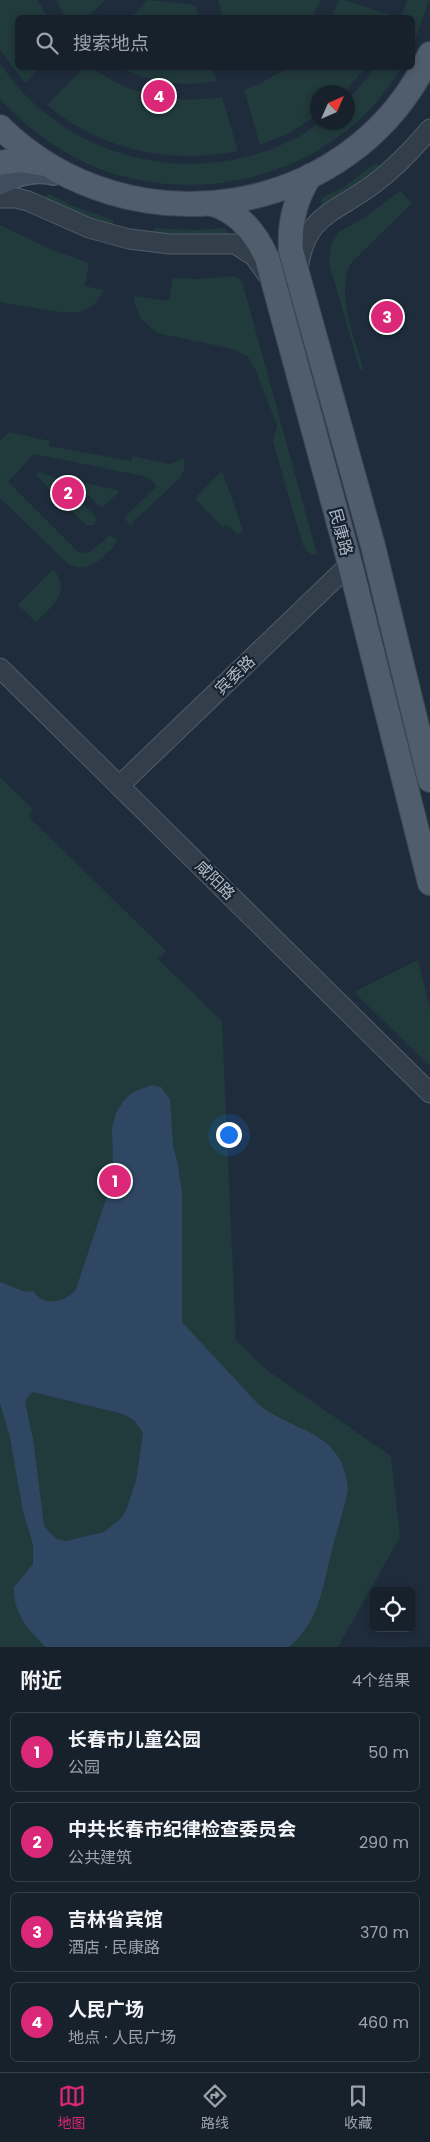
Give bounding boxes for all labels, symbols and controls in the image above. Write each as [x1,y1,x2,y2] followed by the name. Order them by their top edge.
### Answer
[15,15,415,70] search box
[33,29,61,57] icon: search
[73,30,149,57] text: 搜索地点
[143,77,175,115] pin: 4
[310,85,355,130] north arrow
[371,298,403,336] pin: 3
[52,474,84,512] pin: 2
[324,506,358,558] street label: 民康路
[210,650,260,700] street label: 宾委路
[190,855,240,905] street label: 咸阳路
[216,1122,242,1148] your location
[99,1162,131,1200] pin: 1
[370,1587,415,1632] map controls
[370,1587,415,1632] button: locate
[20,1666,62,1695] text: 附近
[352,1669,410,1692] text: 4个结果
[68,1726,201,1753] text: 长春市儿童公园
[34,1741,40,1764] text: 1
[368,1741,409,1764] text: 50 m
[68,1756,100,1779] text: 公园
[68,1816,296,1843] text: 中共长春市纪律检查委员会
[32,1831,42,1854] text: 2
[359,1831,409,1854] text: 290 m
[68,1846,132,1869] text: 公共建筑
[68,1906,163,1933] text: 吉林省宾馆
[32,1921,42,1944] text: 3
[360,1921,409,1944] text: 370 m
[68,1936,160,1959] text: 酒店 · 民康路
[68,1996,144,2023] text: 人民广场
[32,2011,42,2034] text: 4
[358,2011,409,2034] text: 460 m
[68,2026,176,2049] text: 地点 · 人民广场
[58,2082,86,2134] tab: 地图
[201,2082,229,2134] tab: 路线
[344,2082,372,2134] tab: 收藏

